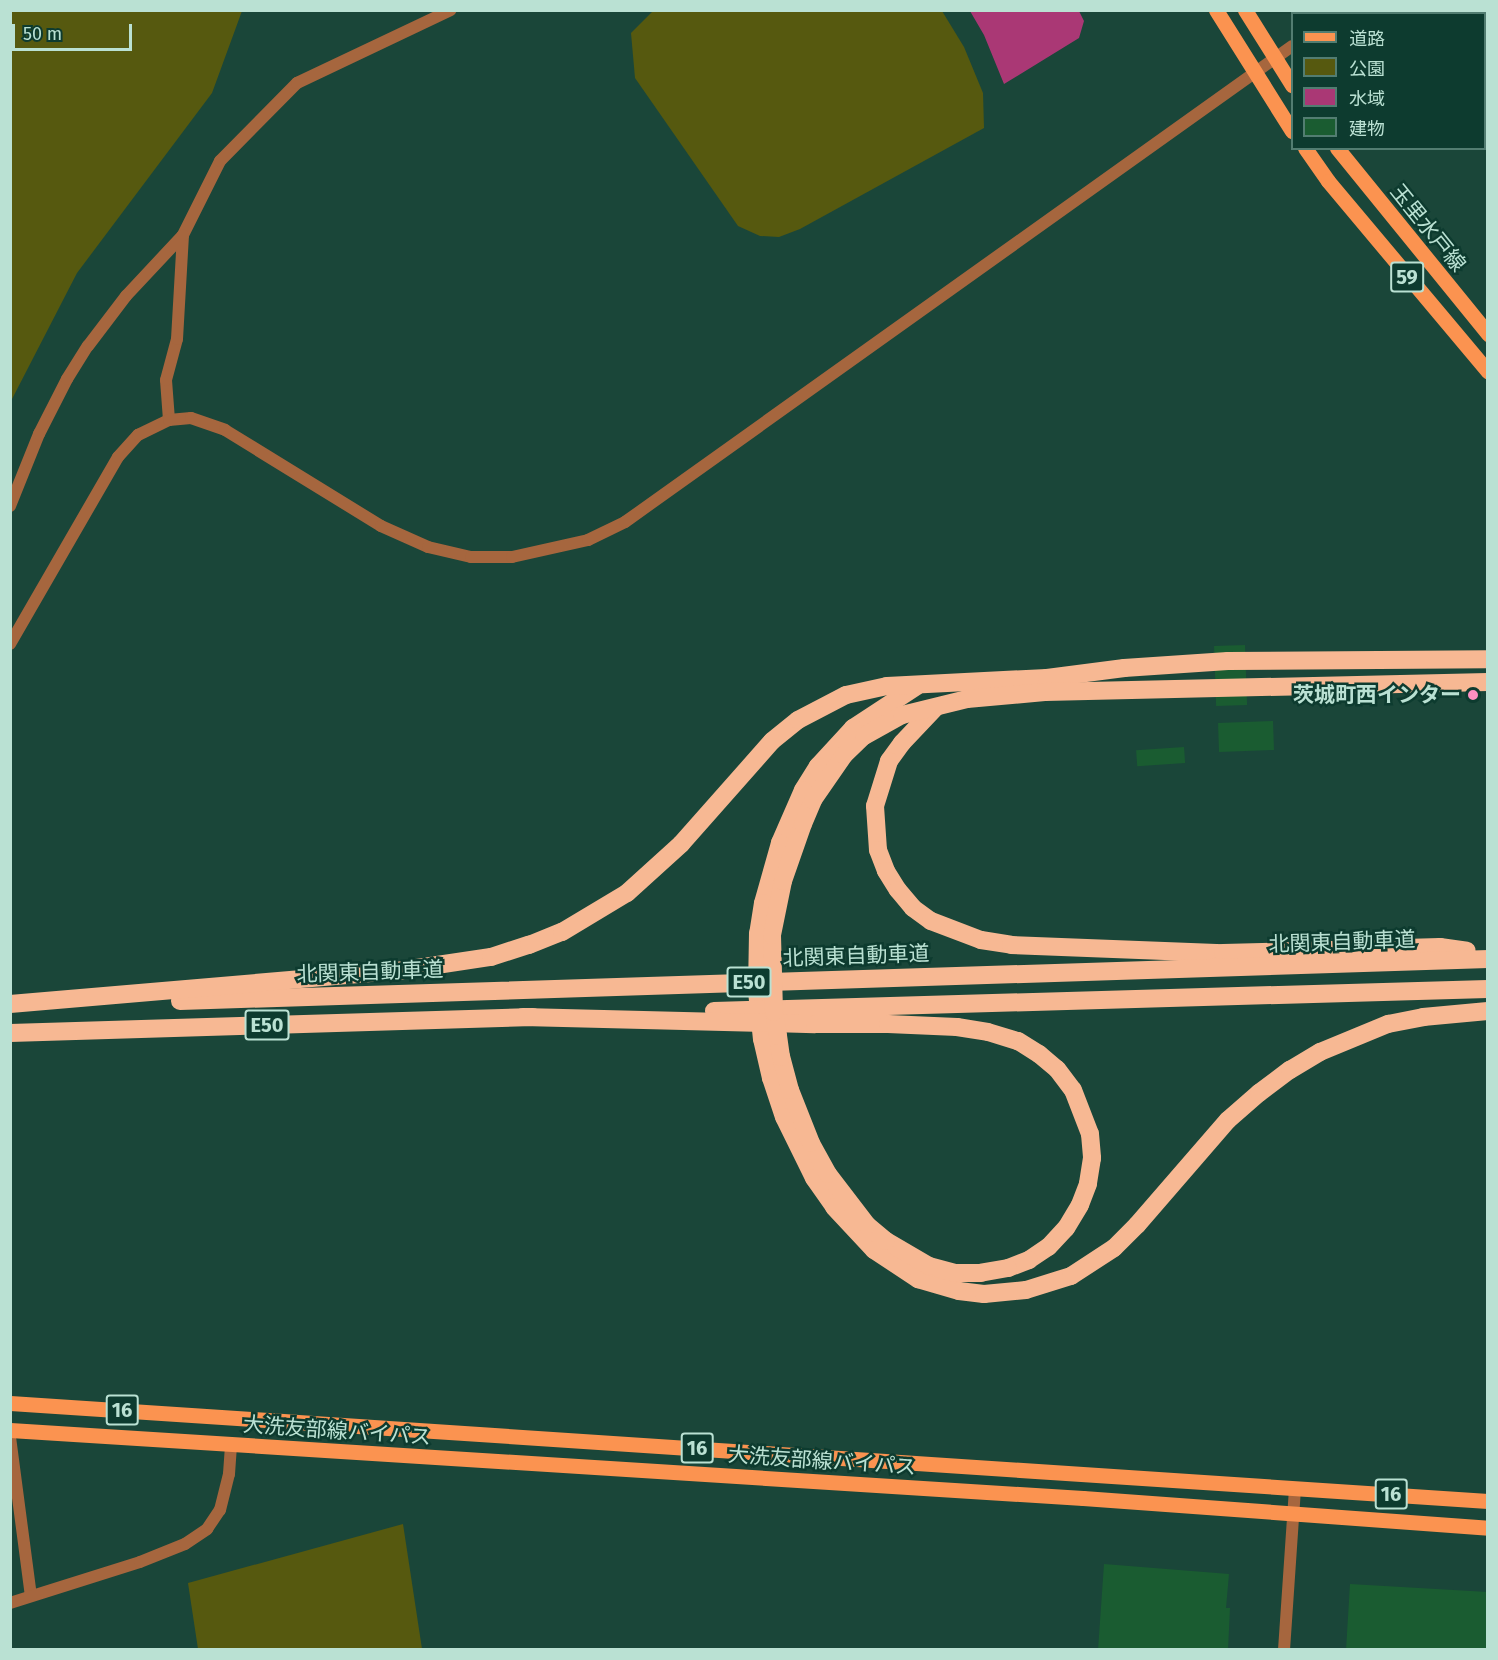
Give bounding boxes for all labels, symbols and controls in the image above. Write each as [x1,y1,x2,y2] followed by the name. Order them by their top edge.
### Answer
[15,12,135,50] scale bar
[1291,12,1486,150] legend
[23,23,62,45] text: 50 m
[1349,28,1385,50] text: 道路
[1349,58,1385,80] text: 公園
[1349,88,1385,110] text: 水域
[1349,118,1385,140] text: 建物
[1385,179,1471,277] street label: 玉里水戸線
[1389,260,1425,294] road number: 59
[1293,682,1461,708] place label: 茨城町西インター
[1466,688,1480,702] marker: 茨城町西インター
[1268,927,1416,957] street label: 北関東自動車道
[782,941,930,971] street label: 北関東自動車道
[296,957,444,987] street label: 北関東自動車道
[726,965,771,999] road number: E50
[244,1008,290,1042] road number: E50
[106,1393,138,1427] road number: 16
[242,1412,432,1450] street label: 大洗友部線バイパス
[680,1431,714,1465] road number: 16
[727,1442,917,1480] street label: 大洗友部線バイパス
[1374,1477,1408,1511] road number: 16

